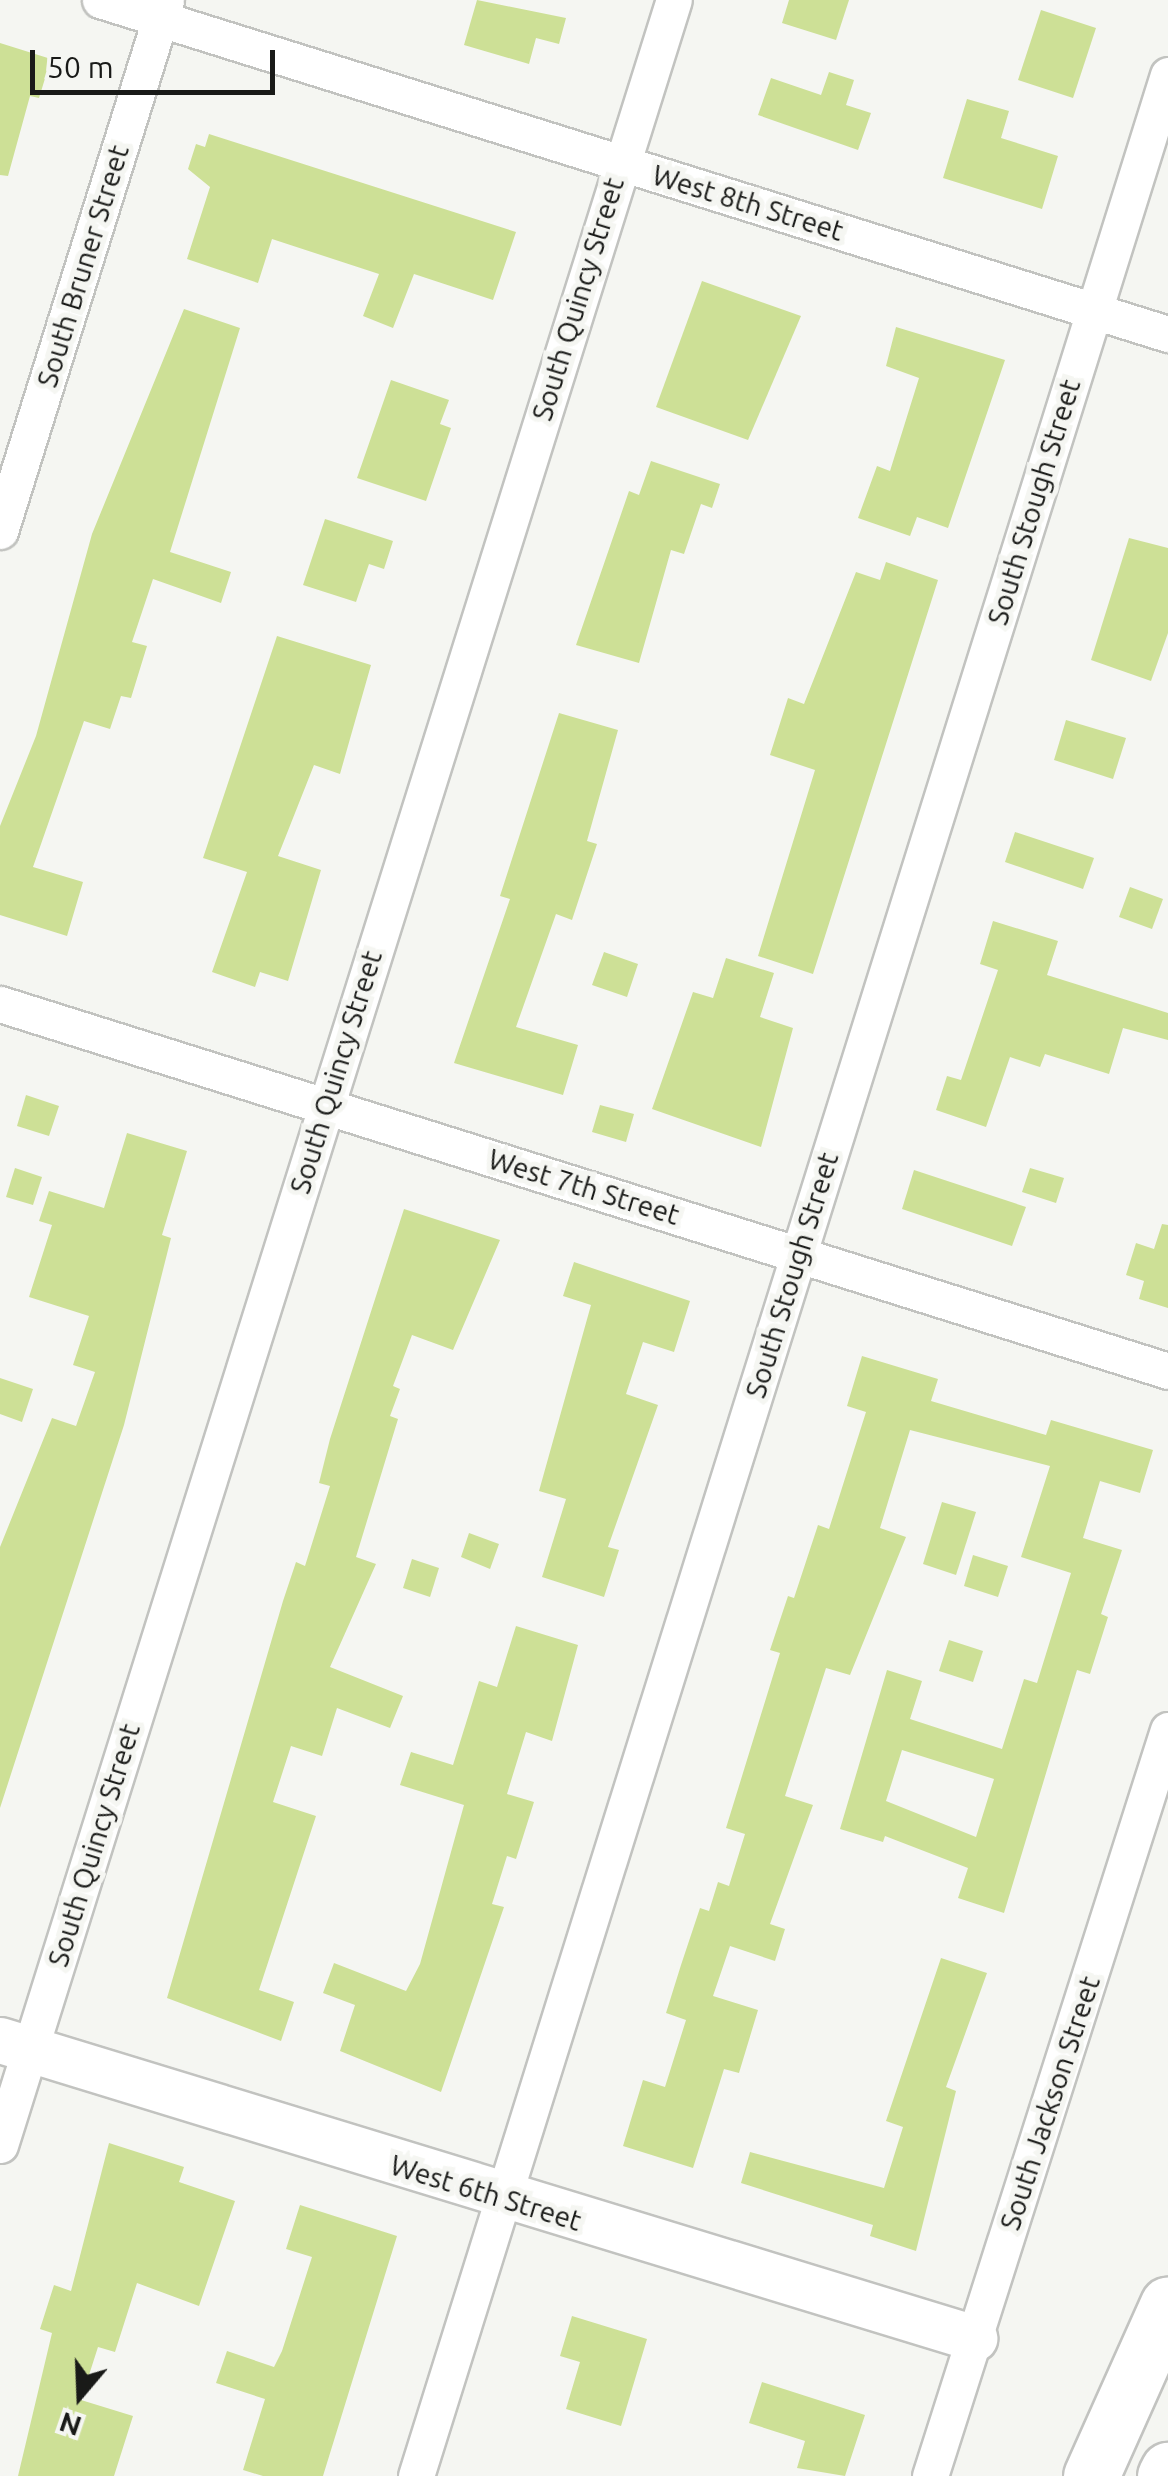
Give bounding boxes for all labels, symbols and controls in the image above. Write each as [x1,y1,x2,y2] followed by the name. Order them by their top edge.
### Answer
[35,30,280,92] scale bar
[47,50,114,84] text: 50 m
[30,141,136,391] street label: South Bruner Street
[648,158,848,248] street label: West 8th Street
[525,173,631,425] street label: South Quincy Street
[981,375,1087,629] street label: South Stough Street
[283,946,389,1198] street label: South Quincy Street
[484,1142,684,1232] street label: West 7th Street
[739,1148,845,1402] street label: South Stough Street
[41,1719,147,1971] street label: South Quincy Street
[993,1972,1107,2234] street label: South Jackson Street
[386,2148,586,2238] street label: West 6th Street
[30,2346,130,2446] north arrow
[55,2407,85,2443] text: N

